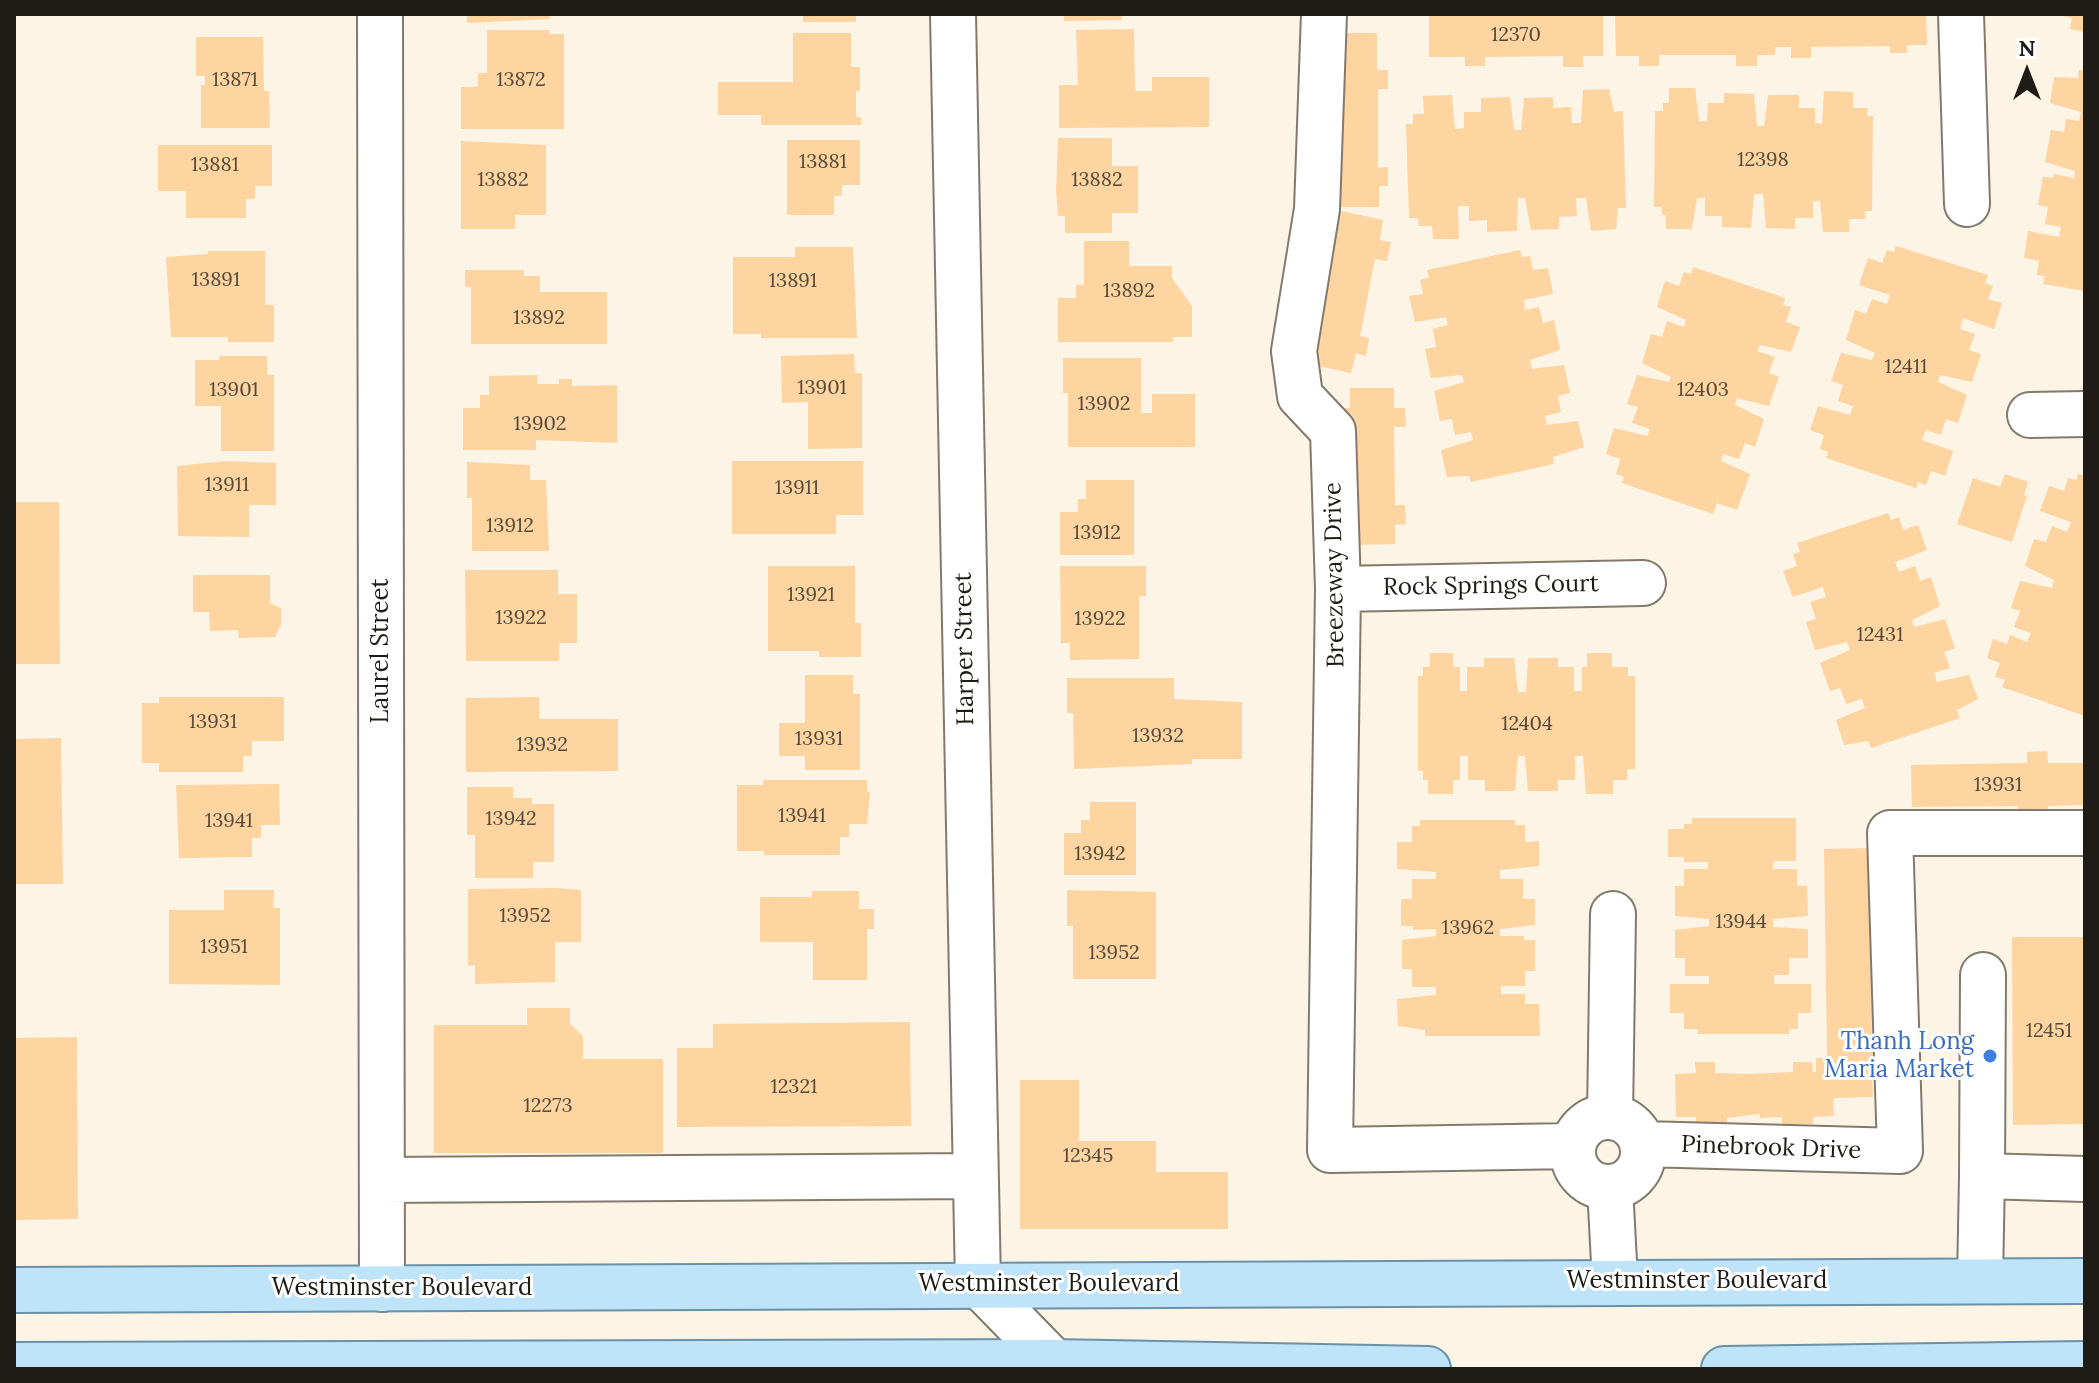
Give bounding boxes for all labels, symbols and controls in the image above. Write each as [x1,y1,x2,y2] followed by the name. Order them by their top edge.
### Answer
[1491,23,1541,47] house number: 12370
[1987,32,2067,112] north arrow
[2018,34,2036,62] text: N
[212,68,258,92] house number: 13871
[496,68,546,92] house number: 13872
[1737,148,1789,172] house number: 12398
[799,150,847,174] house number: 13881
[191,153,239,177] house number: 13881
[477,168,529,192] house number: 13882
[1071,168,1123,192] house number: 13882
[192,268,240,292] house number: 13891
[769,269,817,293] house number: 13891
[1103,279,1155,303] house number: 13892
[513,306,565,330] house number: 13892
[1885,355,1927,379] house number: 12411
[797,376,847,400] house number: 13901
[209,378,259,402] house number: 13901
[1677,378,1729,402] house number: 12403
[1078,392,1130,416] house number: 13902
[514,412,566,436] house number: 13902
[205,473,249,497] house number: 13911
[775,476,819,500] house number: 13911
[1319,482,1351,668] street label: Breezeway Drive
[486,514,534,538] house number: 13912
[1073,521,1121,545] house number: 13912
[1383,570,1599,602] street label: Rock Springs Court
[949,572,981,726] street label: Harper Street
[367,578,395,724] street label: Laurel Street
[787,583,835,607] house number: 13921
[495,606,547,630] house number: 13922
[1074,607,1126,631] house number: 13922
[1857,623,1903,647] house number: 12431
[189,710,237,734] house number: 13931
[1501,712,1553,736] house number: 12404
[1132,724,1184,748] house number: 13932
[795,727,843,751] house number: 13931
[516,733,568,757] house number: 13932
[1974,773,2022,797] house number: 13931
[778,804,826,828] house number: 13941
[485,807,537,831] house number: 13942
[205,809,253,833] house number: 13941
[1074,842,1126,866] house number: 13942
[499,904,551,928] house number: 13952
[1715,910,1767,934] house number: 13944
[1442,916,1494,940] house number: 13962
[200,935,248,959] house number: 13951
[1088,941,1140,965] house number: 13952
[2026,1019,2072,1043] house number: 12451
[1824,1028,1974,1084] place label: Thanh Long Maria Market
[1981,1047,1999,1065] marker: Thanh Long Maria Market
[771,1075,817,1099] house number: 12321
[523,1094,573,1118] house number: 12273
[1680,1130,1862,1166] street label: Pinebrook Drive
[1063,1144,1113,1168] house number: 12345
[1567,1267,1827,1295] street label: Westminster Boulevard
[919,1270,1179,1298] street label: Westminster Boulevard
[272,1274,532,1302] street label: Westminster Boulevard

